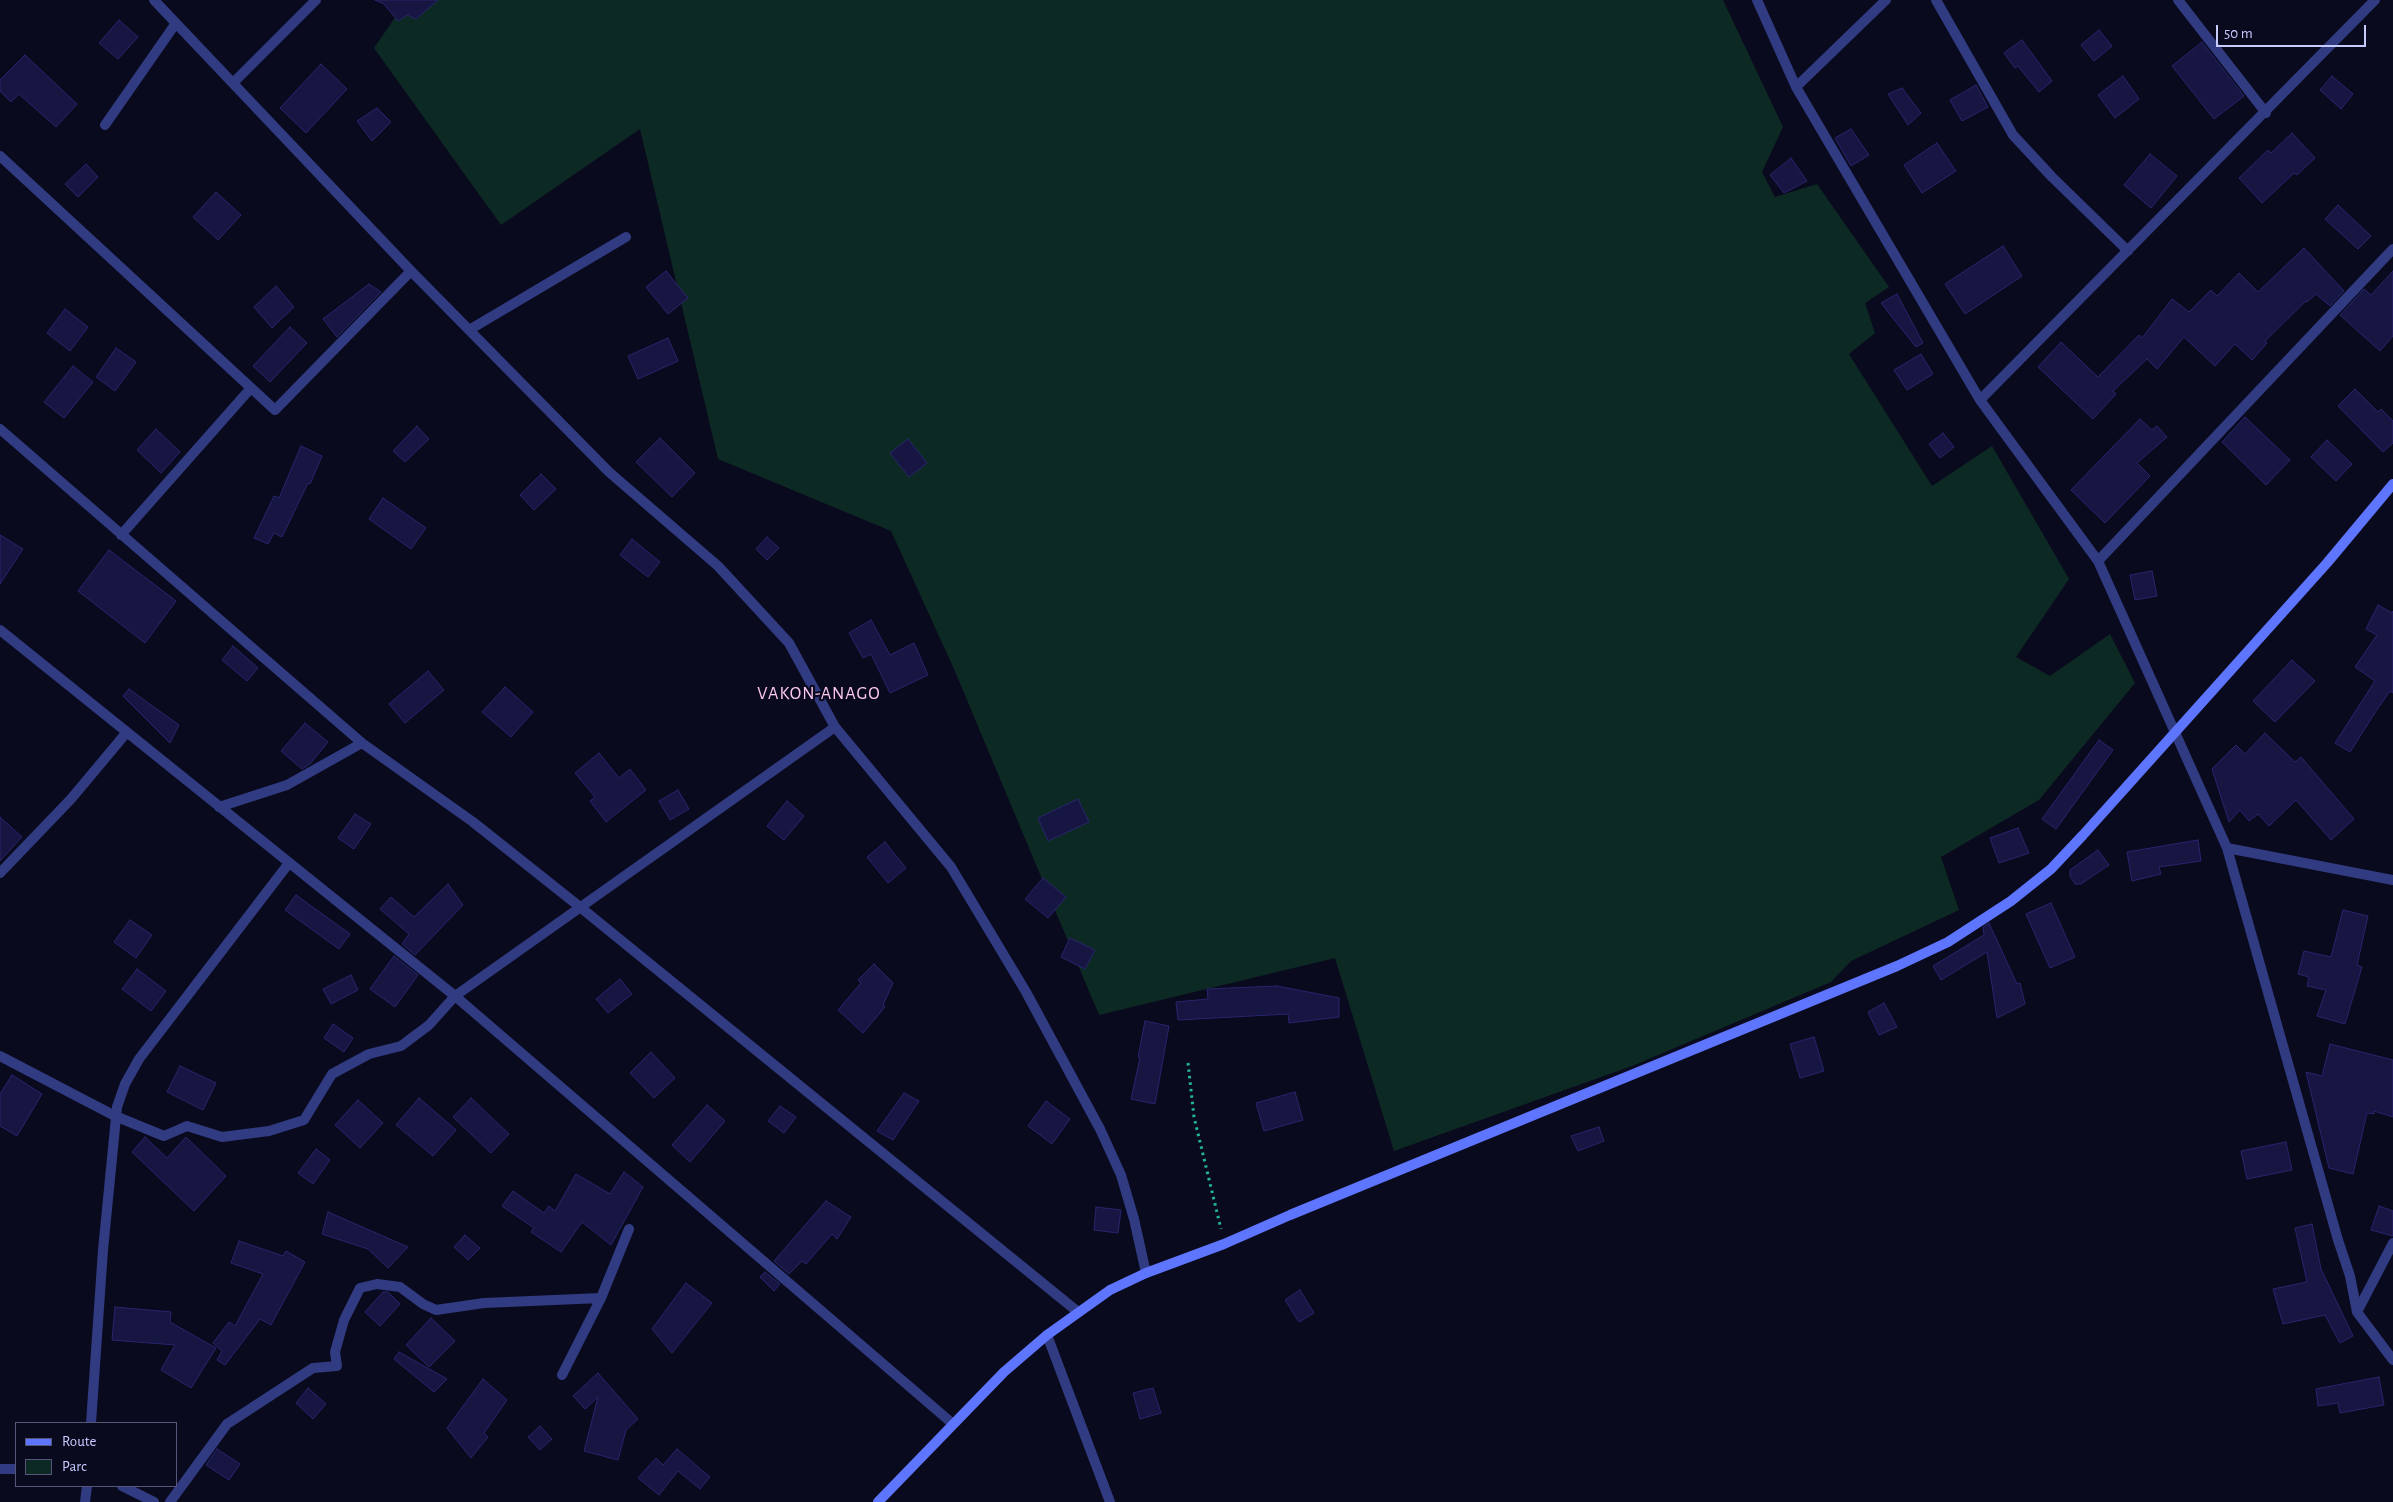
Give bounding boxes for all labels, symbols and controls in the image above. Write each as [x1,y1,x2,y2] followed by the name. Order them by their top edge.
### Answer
[2218,15,2368,47] scale bar
[2224,26,2253,41] text: 50 m
[756,683,882,705] district label: VAKON-ANAGO
[15,1422,178,1487] legend
[62,1434,96,1449] text: Route
[62,1459,87,1474] text: Parc

